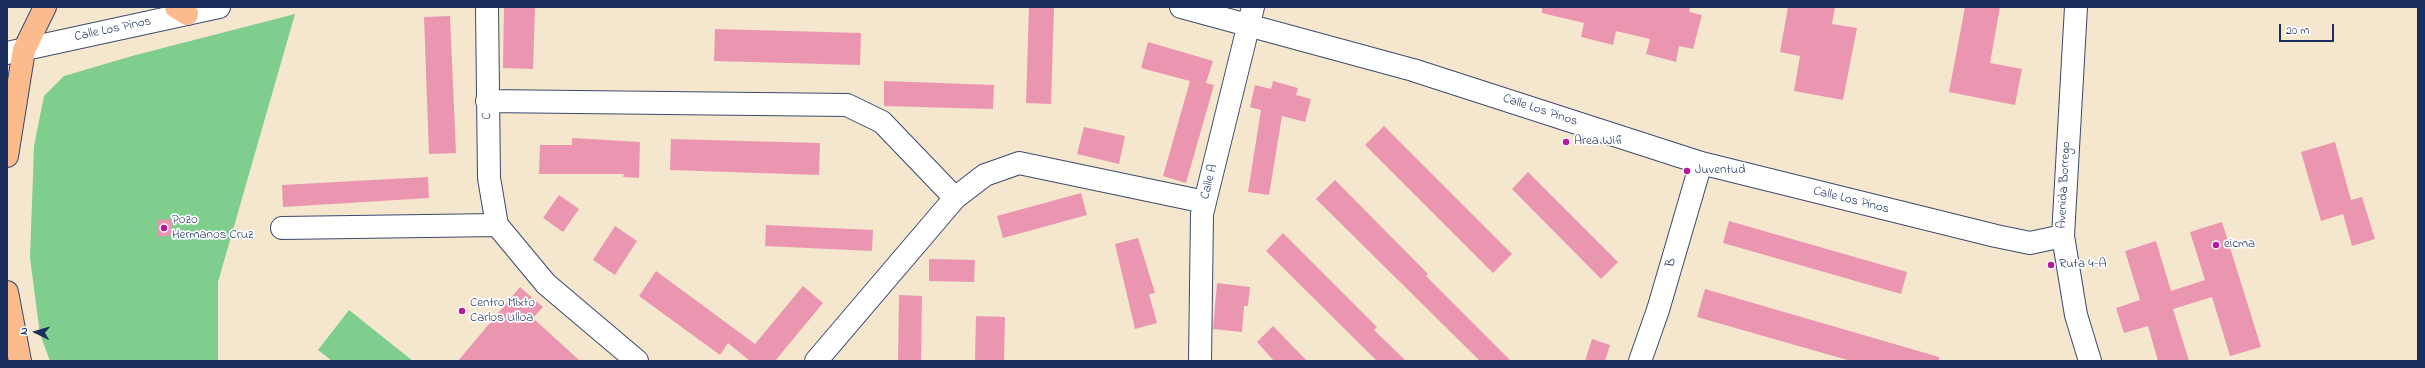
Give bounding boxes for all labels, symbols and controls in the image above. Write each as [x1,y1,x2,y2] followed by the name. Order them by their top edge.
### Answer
[73,14,153,46] street label: Calle Los Pinos
[2281,16,2336,42] scale bar
[2286,22,2309,40] text: 20 m
[1501,92,1579,130] street label: Calle Los Pinos
[480,112,496,120] street label: C
[1574,134,1624,150] place label: Area Wifi
[1561,137,1571,147] marker: Area Wifi
[2055,141,2075,229] street label: Avenida Borrego
[1198,163,1222,201] street label: Calle A
[1695,163,1745,179] place label: Juventud
[1682,166,1692,176] marker: Juventud
[1811,184,1891,218] street label: Calle Los Pinos
[172,213,254,244] place label: Pozo Hermanos Cruz
[159,223,169,233] marker: Pozo Hermanos Cruz
[2224,237,2255,253] place label: eicma
[2211,240,2221,250] marker: eicma
[1663,257,1681,269] street label: B
[2059,257,2106,273] place label: Ruta 4-A
[2046,260,2056,270] marker: Ruta 4-A
[470,296,535,327] place label: Centro Mixto Carlos Ulloa
[457,306,467,316] marker: Centro Mixto Carlos Ulloa
[16,312,56,352] north arrow
[16,327,32,335] text: N

